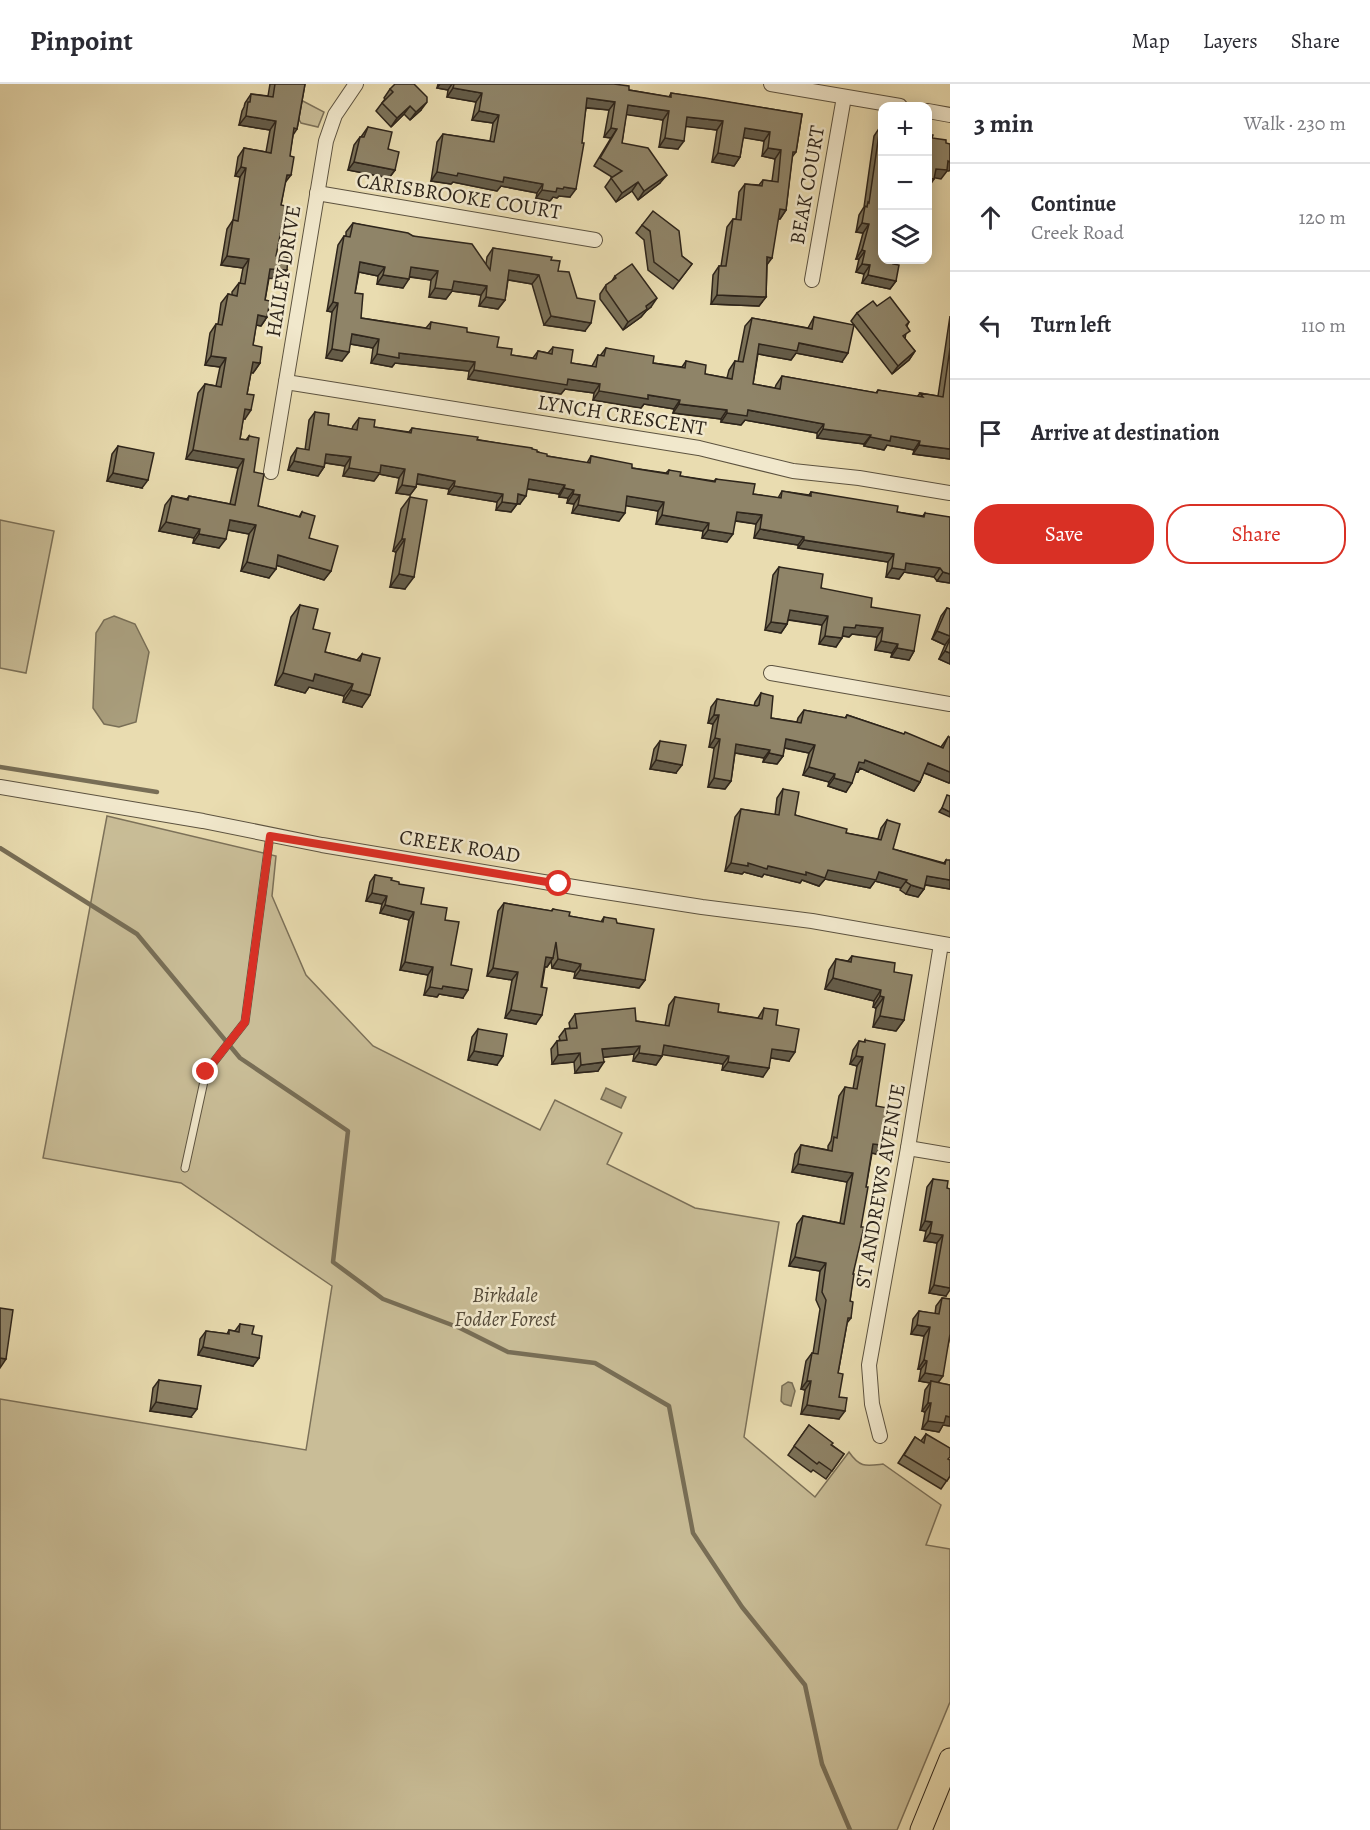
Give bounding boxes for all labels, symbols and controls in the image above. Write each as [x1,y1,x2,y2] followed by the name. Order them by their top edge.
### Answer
[30,22,133,60] text: Pinpoint
[1131,27,1170,55] text: Map
[1203,27,1258,55] text: Layers
[1291,27,1340,55] text: Share
[878,102,932,264] map controls
[878,102,932,156] button: +
[974,106,1034,141] text: 3 min
[1244,110,1346,137] text: Walk · 230 m
[783,123,831,247] street label: BEAK COURT
[878,156,932,210] button: −
[355,166,564,226] street label: CARISBROOKE COURT
[1031,189,1116,219] text: Continue
[974,201,1007,234] icon: ahead
[259,203,307,339] street label: HAILEY DRIVE
[1298,204,1346,231] text: 120 m
[878,210,932,264] button: layers
[1031,219,1124,246] text: Creek Road
[974,309,1007,342] icon: left
[1031,310,1111,340] text: Turn left
[1301,312,1346,339] text: 110 m
[536,388,709,442] street label: LYNCH CRESCENT
[974,417,1007,450] icon: arrive
[1031,418,1220,448] text: Arrive at destination
[974,504,1154,564] button: Save
[1166,504,1346,564] button: Share
[397,823,523,869] street label: CREEK ROAD
[545,870,571,896] route start
[192,1058,218,1084] route end
[848,1082,912,1290] street label: ST ANDREWS AVENUE
[454,1281,557,1333] park label: Birkdale Fodder Forest

